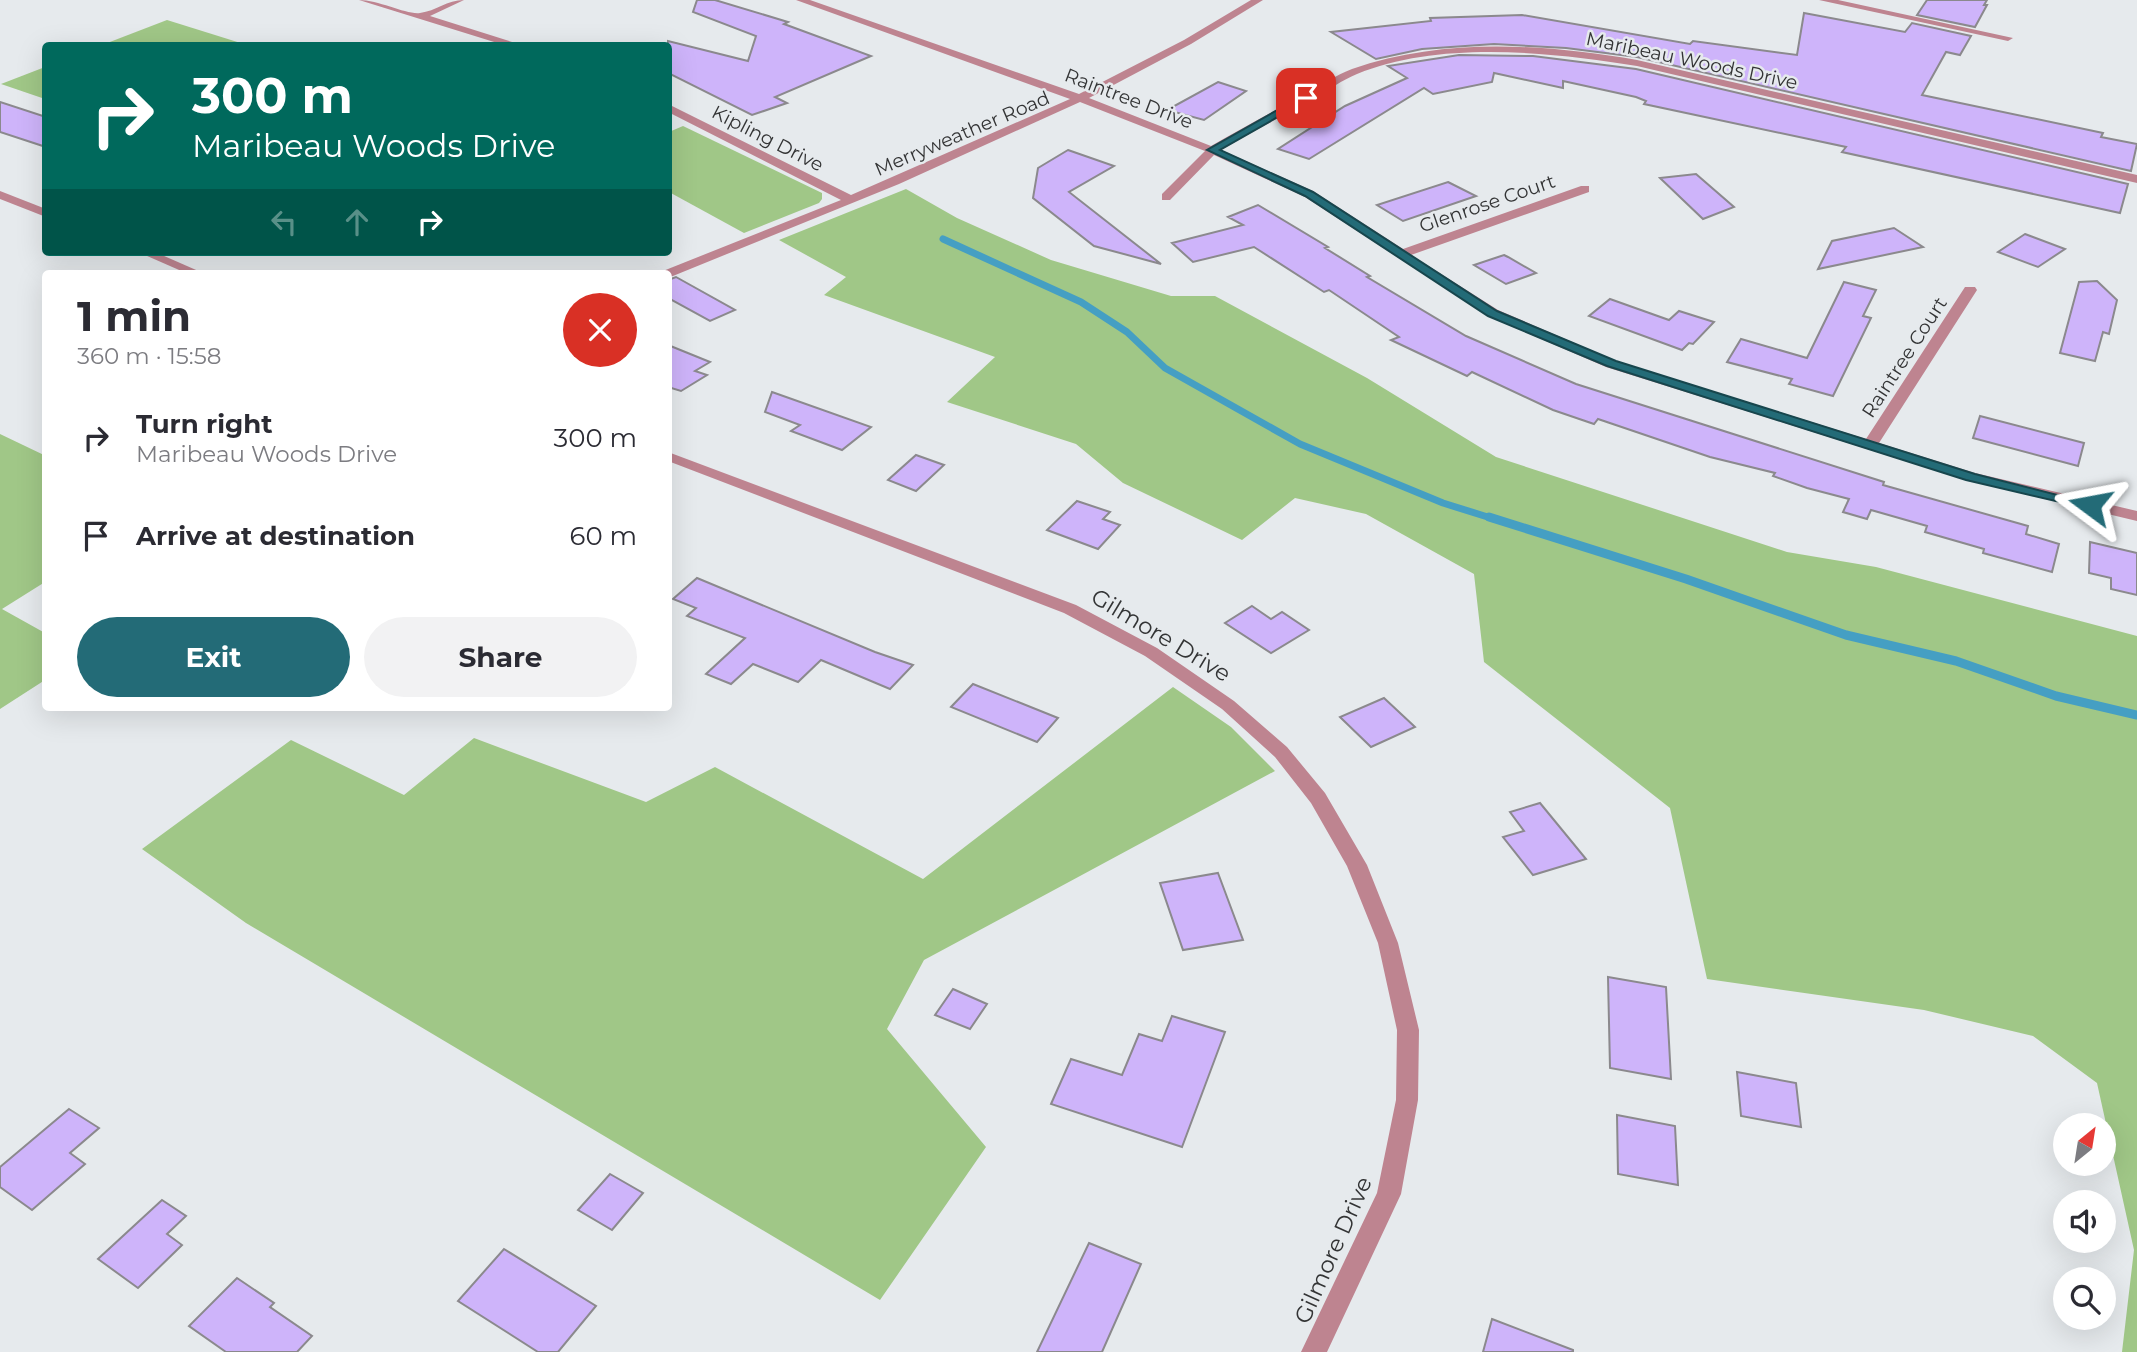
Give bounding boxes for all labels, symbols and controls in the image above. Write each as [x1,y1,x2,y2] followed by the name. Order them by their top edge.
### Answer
[1584,27,1800,94] street label: Maribeau Woods Drive
[1061,63,1196,134] street label: Raintree Drive
[192,66,353,125] text: 300 m
[1276,68,1336,128] pin
[77,70,168,161] icon: right
[1287,79,1325,117] icon: arrive
[871,86,1053,181] street label: Merryweather Road
[708,100,827,176] street label: Kipling Drive
[192,126,555,165] text: Maribeau Woods Drive
[1416,169,1559,238] street label: Glenrose Court
[265,203,303,241] icon: left
[338,203,376,241] icon: ahead
[411,203,449,241] icon: right
[77,290,191,342] text: 1 min
[1857,292,1952,422] street label: Raintree Court
[563,293,637,367] button: close
[77,342,221,370] text: 360 m · 15:58
[136,408,272,440] text: Turn right
[77,419,115,457] icon: right
[554,422,637,454] text: 300 m
[136,440,397,468] text: Maribeau Woods Drive
[2053,468,2127,542] position arrow
[77,517,115,555] icon: arrive
[136,520,415,552] text: Arrive at destination
[570,520,637,552] text: 60 m
[1086,582,1236,688] street label: Gilmore Drive
[77,617,350,697] button: Exit
[364,617,637,697] button: Share
[2053,1113,2116,1176] north arrow
[2053,1113,2116,1330] map controls
[1288,1172,1378,1328] street label: Gilmore Drive
[2053,1190,2116,1253] button: sound
[2053,1267,2116,1330] button: search

